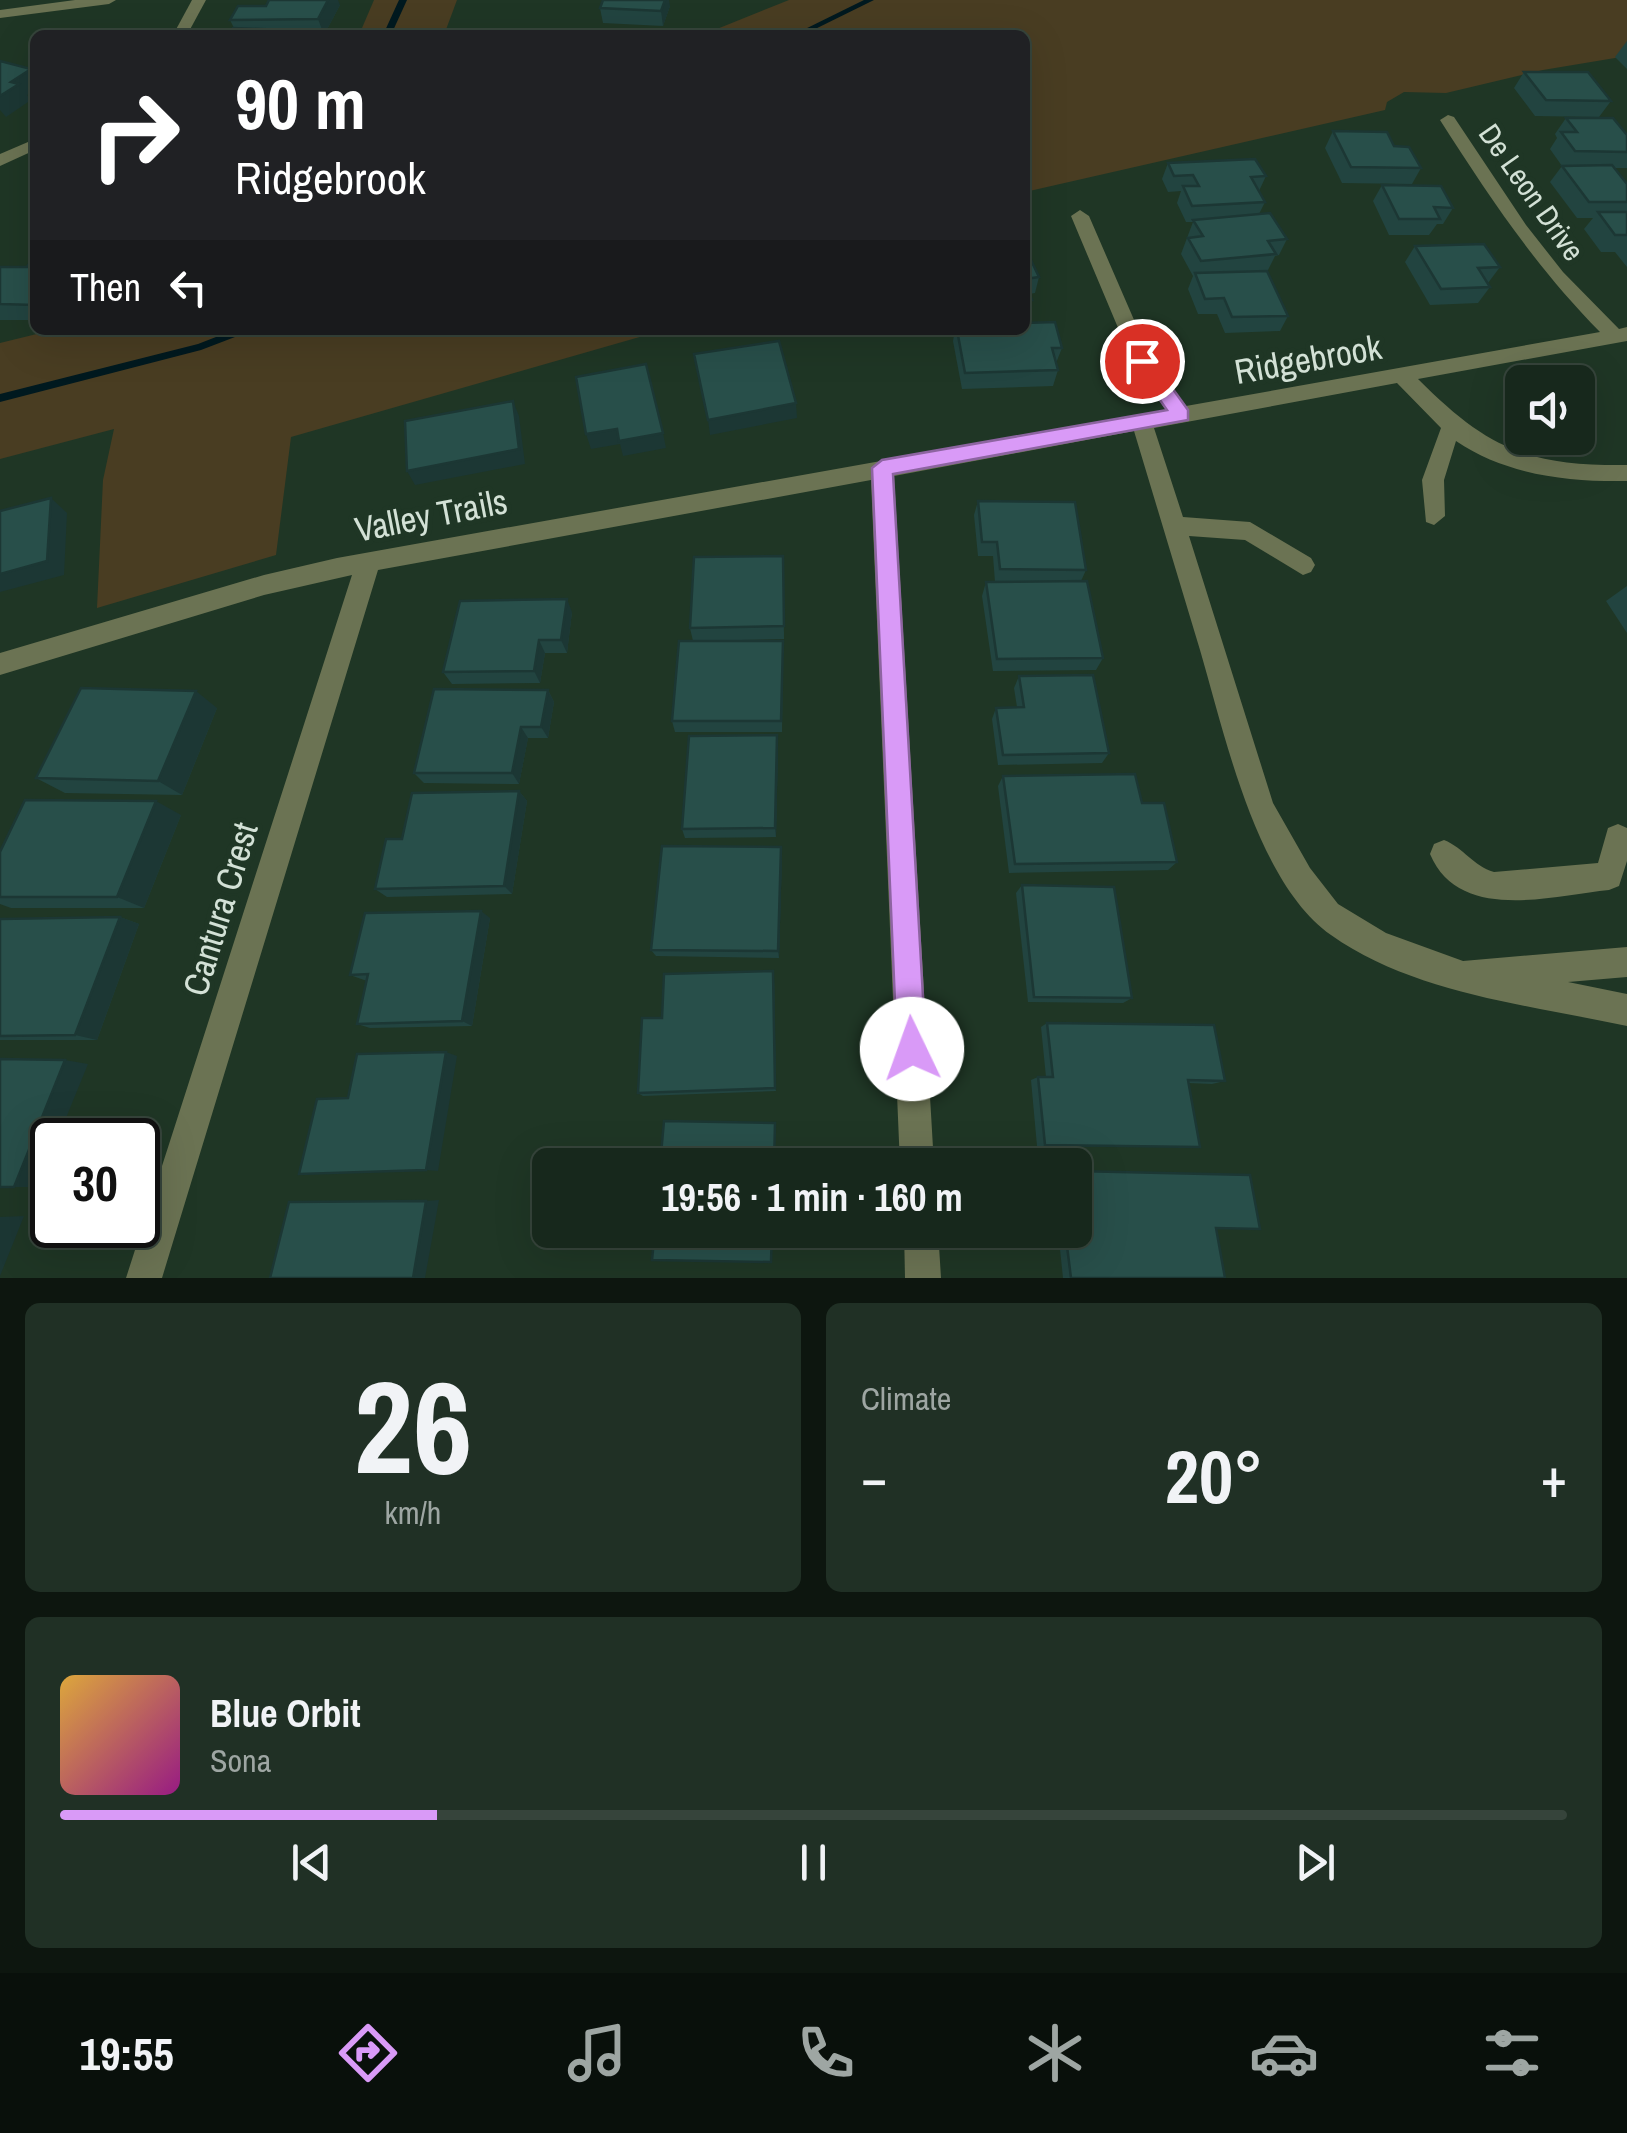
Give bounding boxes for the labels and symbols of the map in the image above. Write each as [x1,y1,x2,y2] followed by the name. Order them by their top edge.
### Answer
[1470,116,1594,268] street label: De Leon Drive
[1100,319,1185,404] pin
[1231,323,1386,395] street label: Ridgebrook
[351,477,511,553] street label: Valley Trails
[171,817,269,1001] street label: Cantura Crest
[860,997,964,1101] position arrow
[30,1118,160,1248] speed limit sign: 30

